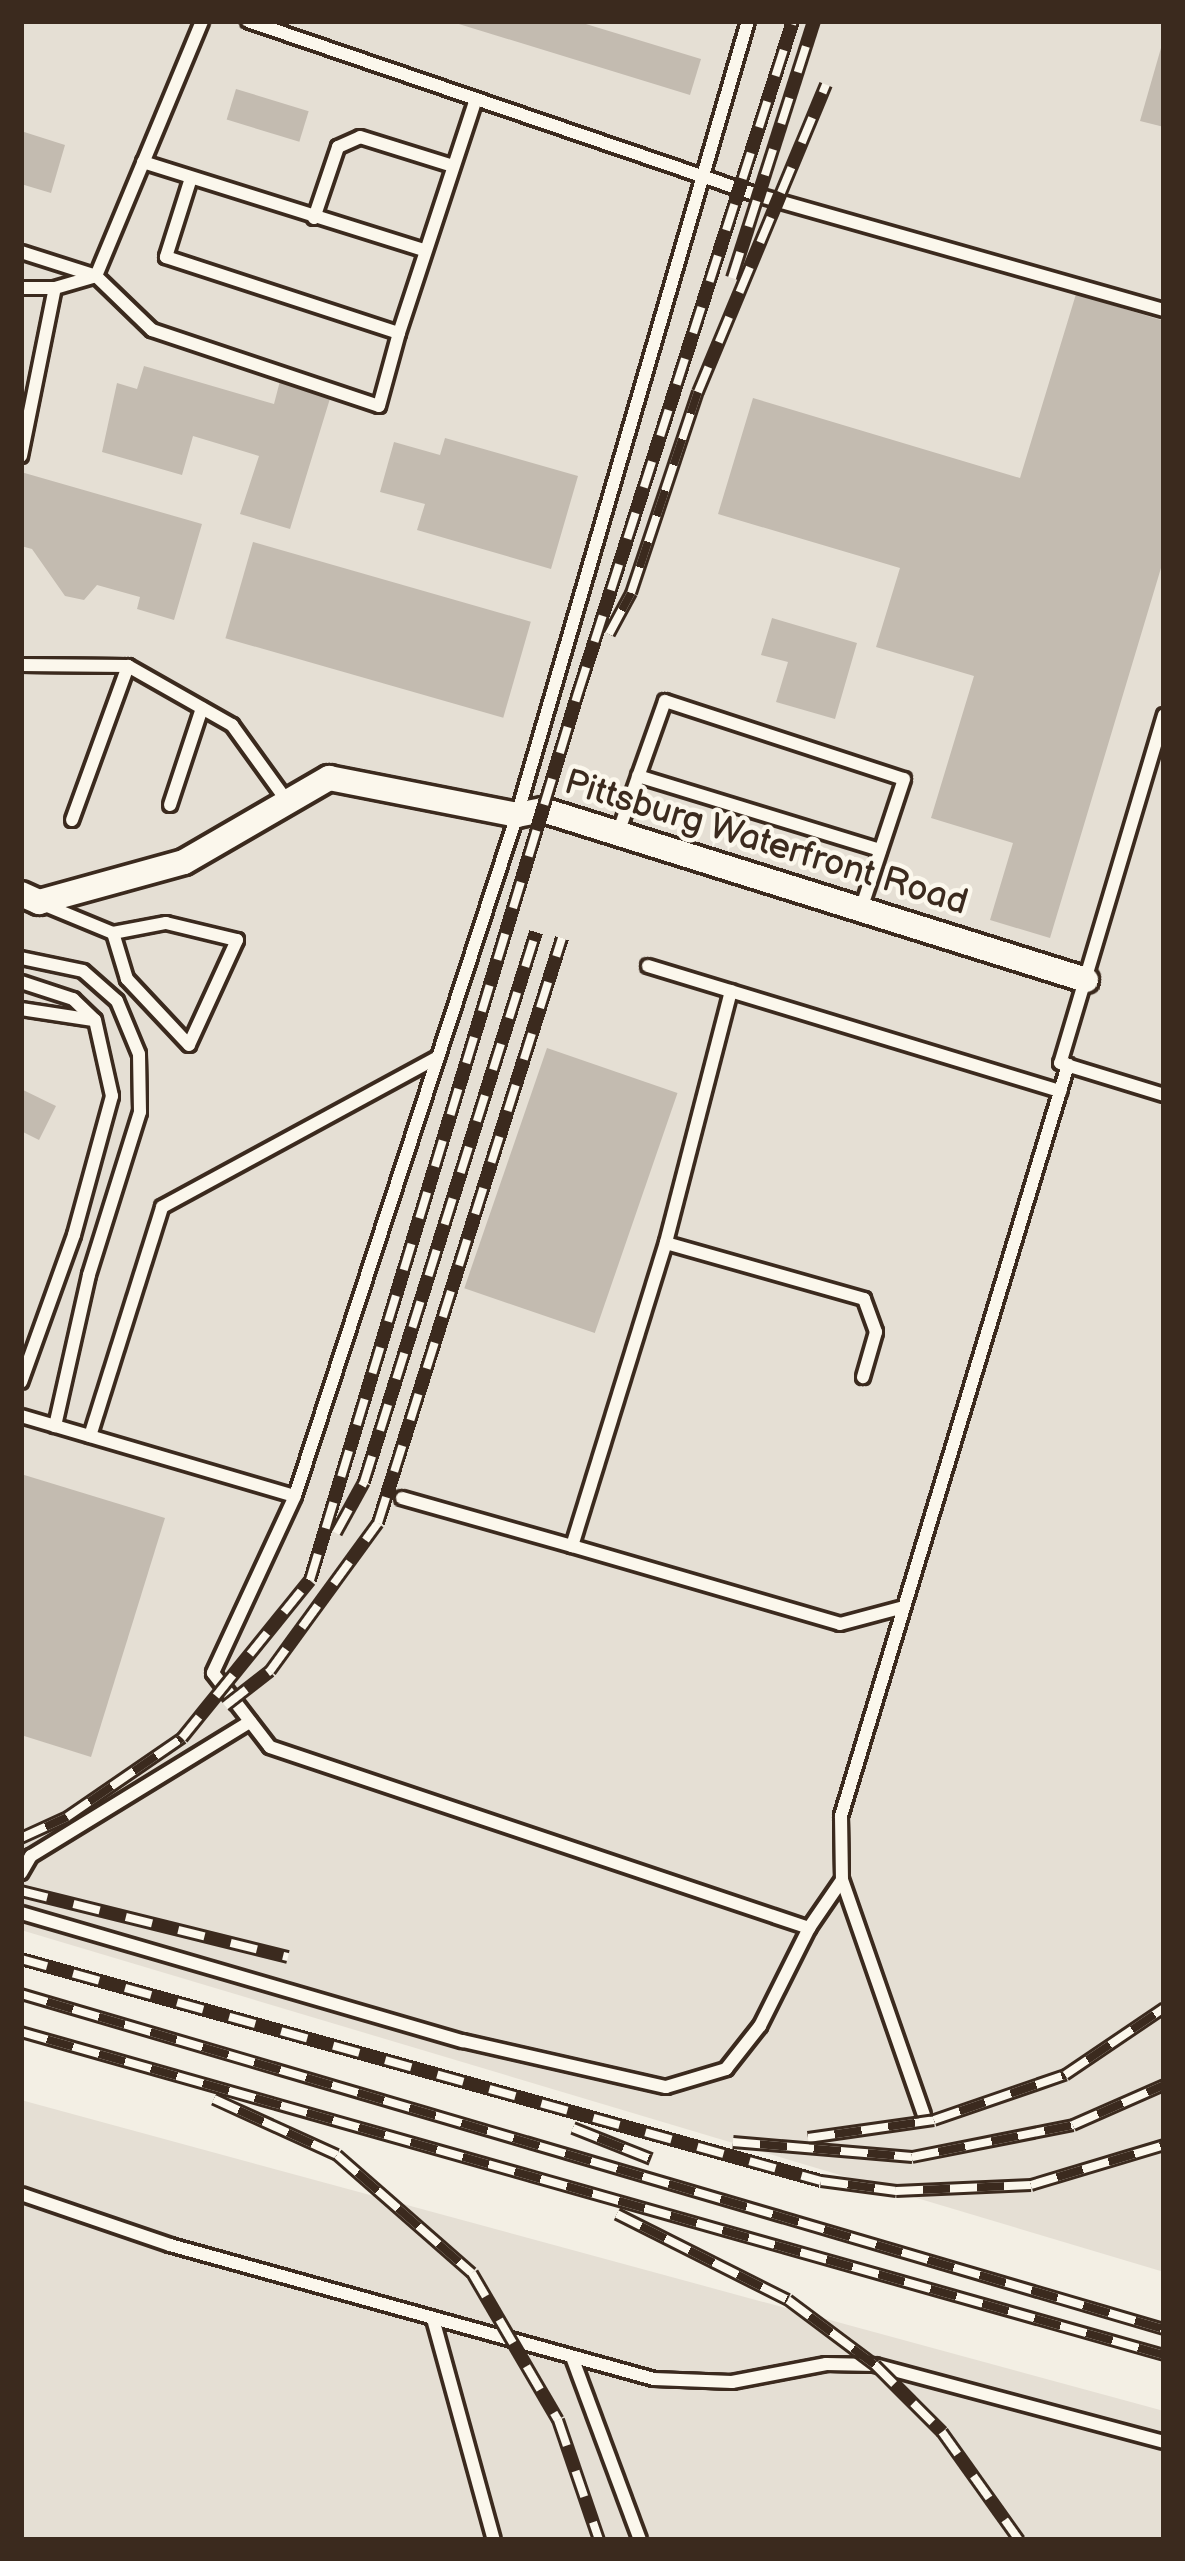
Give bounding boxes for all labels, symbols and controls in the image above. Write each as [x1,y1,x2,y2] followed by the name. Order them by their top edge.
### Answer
[558,761,974,925] street label: Pittsburg Waterfront Road

